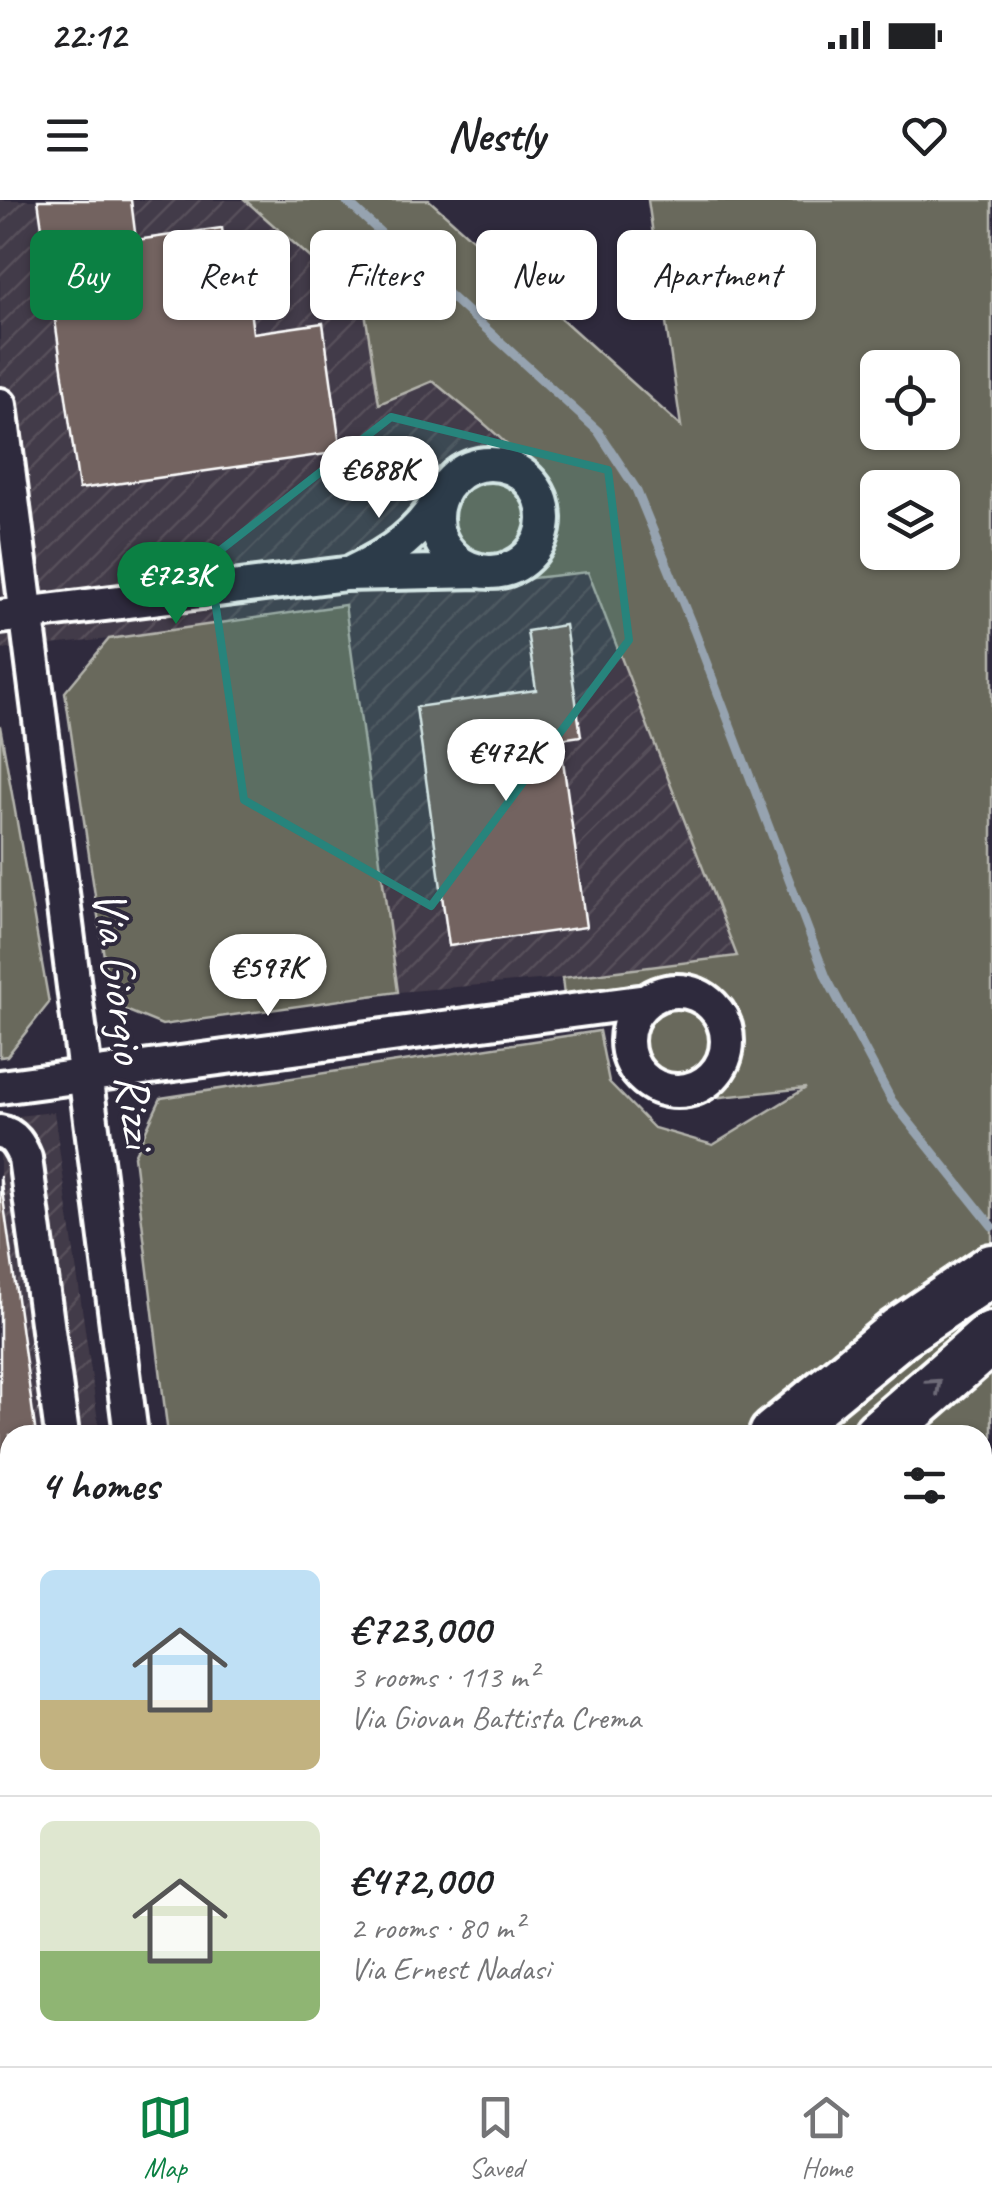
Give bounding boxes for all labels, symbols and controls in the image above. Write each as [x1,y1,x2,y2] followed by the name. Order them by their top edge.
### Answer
[50,12,126,59] text: 22:12
[447,107,545,164] text: Nestly
[40,108,95,163] icon: menu
[897,108,952,163] icon: heart
[30,230,143,320] chip: Buy
[163,230,290,320] chip: Rent
[310,230,456,320] chip: Filters
[476,230,597,320] chip: New
[617,230,816,320] chip: Apartment
[860,350,960,570] map controls
[860,350,960,450] button: locate
[309,436,449,521] pin: €688K
[342,448,416,489] text: €688K
[860,470,960,570] button: layers
[106,542,246,627] pin: €723K
[139,554,213,595] text: €723K
[436,719,576,804] pin: €472K
[469,731,543,772] text: €472K
[79,887,171,1156] street label: Via Giorgio Rizzi
[198,934,338,1019] pin: €597K
[232,946,304,987] text: €597K
[923,1379,942,1397] one-way arrow
[897,1458,952,1513] icon: filters
[40,1459,159,1512] text: 4 homes
[350,1603,490,1656] text: €723,000
[120,1610,240,1730] icon: home
[350,1656,537,1697] text: 3 rooms · 113 m²
[350,1697,641,1738] text: Via Giovan Battista Crema
[350,1854,490,1907] text: €472,000
[120,1861,240,1981] icon: home
[350,1907,523,1948] text: 2 rooms · 80 m²
[350,1948,550,1989] text: Via Ernest Nadasi
[138,2090,193,2185] tab: Map
[468,2090,523,2185] tab: Saved
[799,2090,854,2185] tab: Home

